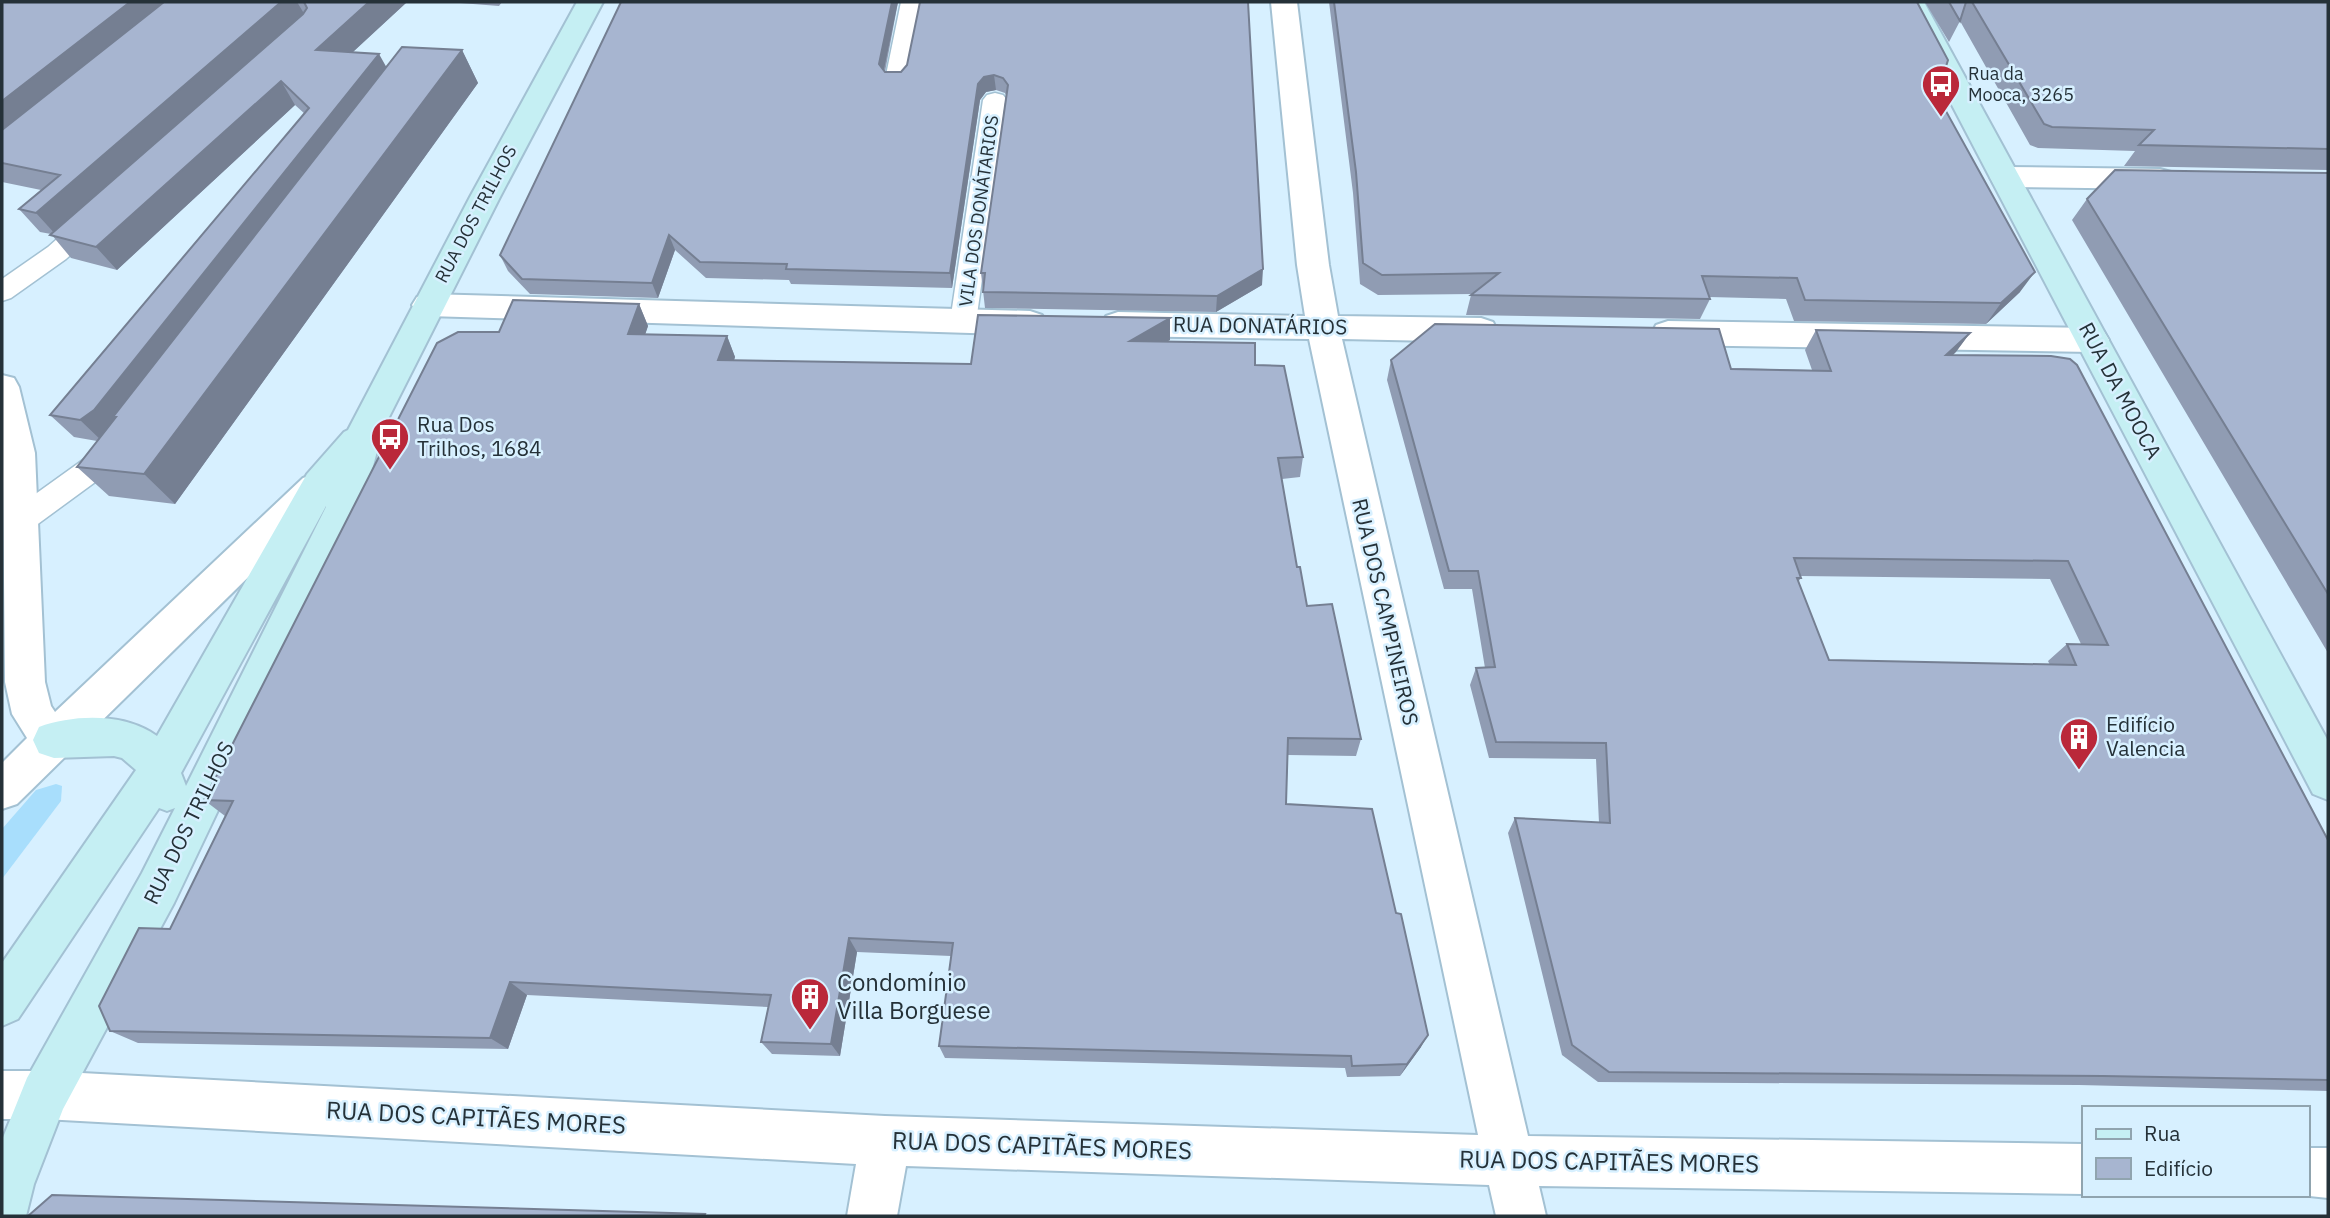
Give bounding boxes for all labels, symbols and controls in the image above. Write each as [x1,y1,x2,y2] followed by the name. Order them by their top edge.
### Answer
[1968,62,2074,106] place label: Rua da Mooca, 3265
[1920,63,1962,118] bus stop icon: Rua da Mooca, 3265
[954,114,1003,308] street label: VILA DOS DONÁTARIOS
[430,141,522,287] street label: RUA DOS TRILHOS
[1173,309,1347,341] street label: RUA DONATÁRIOS
[2073,317,2169,464] street label: RUA DA MOOCA
[417,410,542,462] place label: Rua Dos Trilhos, 1684
[369,416,411,471] bus stop icon: Rua Dos Trilhos, 1684
[1346,496,1426,728] street label: RUA DOS CAMPINEIROS
[2106,710,2186,762] place label: Edifício Valencia
[2058,716,2100,771] building icon: Edifício Valencia
[137,736,240,909] street label: RUA DOS TRILHOS
[837,966,991,1026] place label: Condomínio Villa Borguese
[789,976,831,1031] building icon: Condomínio Villa Borguese
[325,1093,627,1141] street label: RUA DOS CAPITÃES MORES
[2082,1106,2309,1197] legend
[2144,1119,2181,1147] text: Rua
[892,1124,1192,1166] street label: RUA DOS CAPITÃES MORES
[1459,1142,1759,1180] street label: RUA DOS CAPITÃES MORES
[2144,1154,2213,1182] text: Edifício

